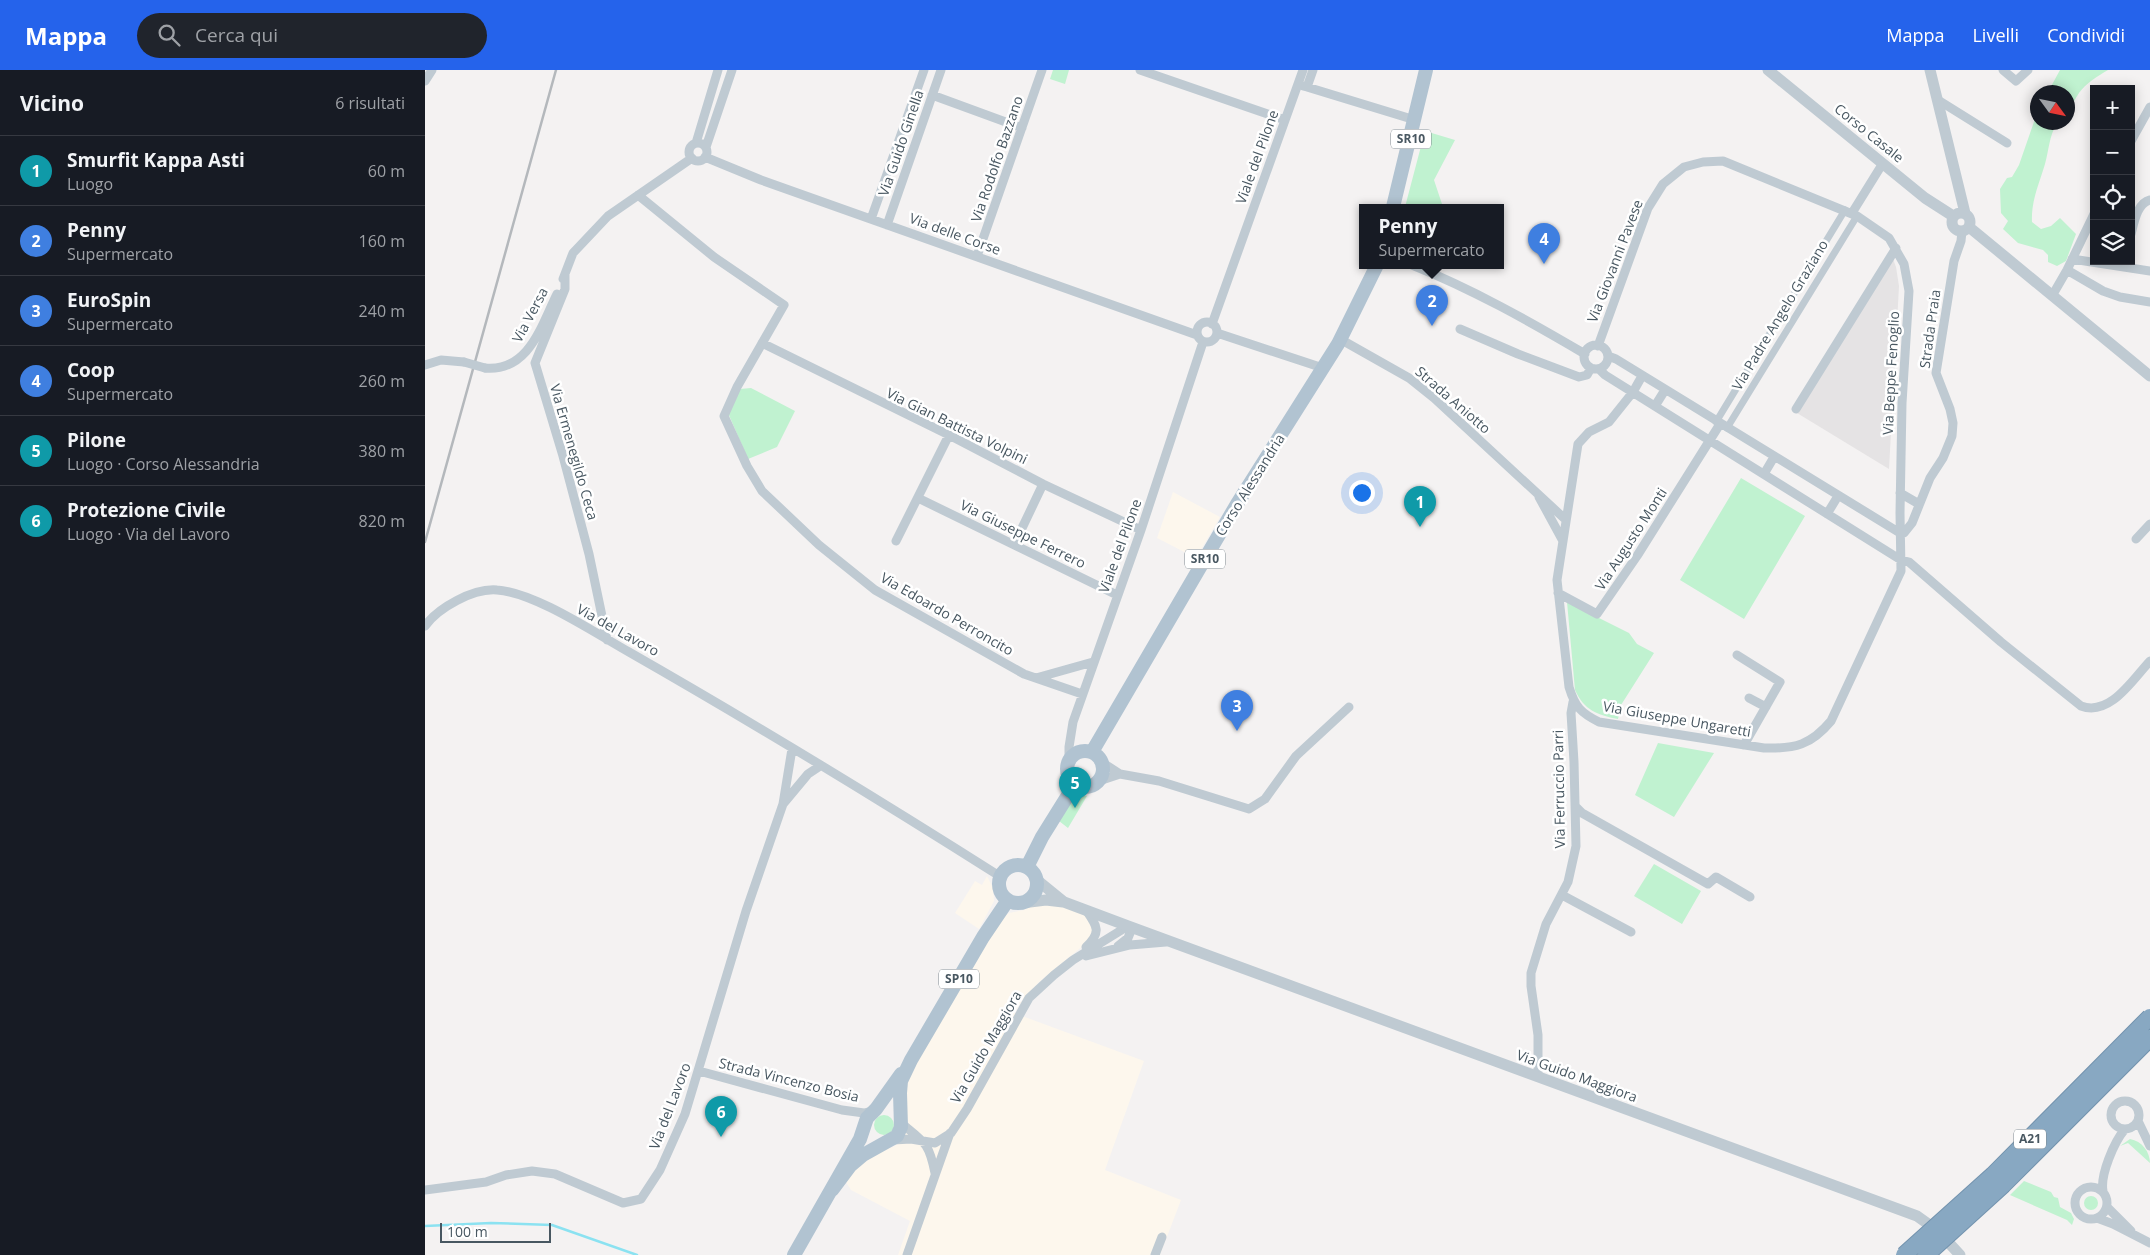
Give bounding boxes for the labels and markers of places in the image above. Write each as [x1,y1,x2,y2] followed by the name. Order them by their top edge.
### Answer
[1528,223,1560,264] pin: 4
[1416,285,1448,326] pin: 2
[1404,486,1436,527] pin: 1
[1221,690,1253,731] pin: 3
[1059,767,1091,808] pin: 5
[705,1096,737,1137] pin: 6

